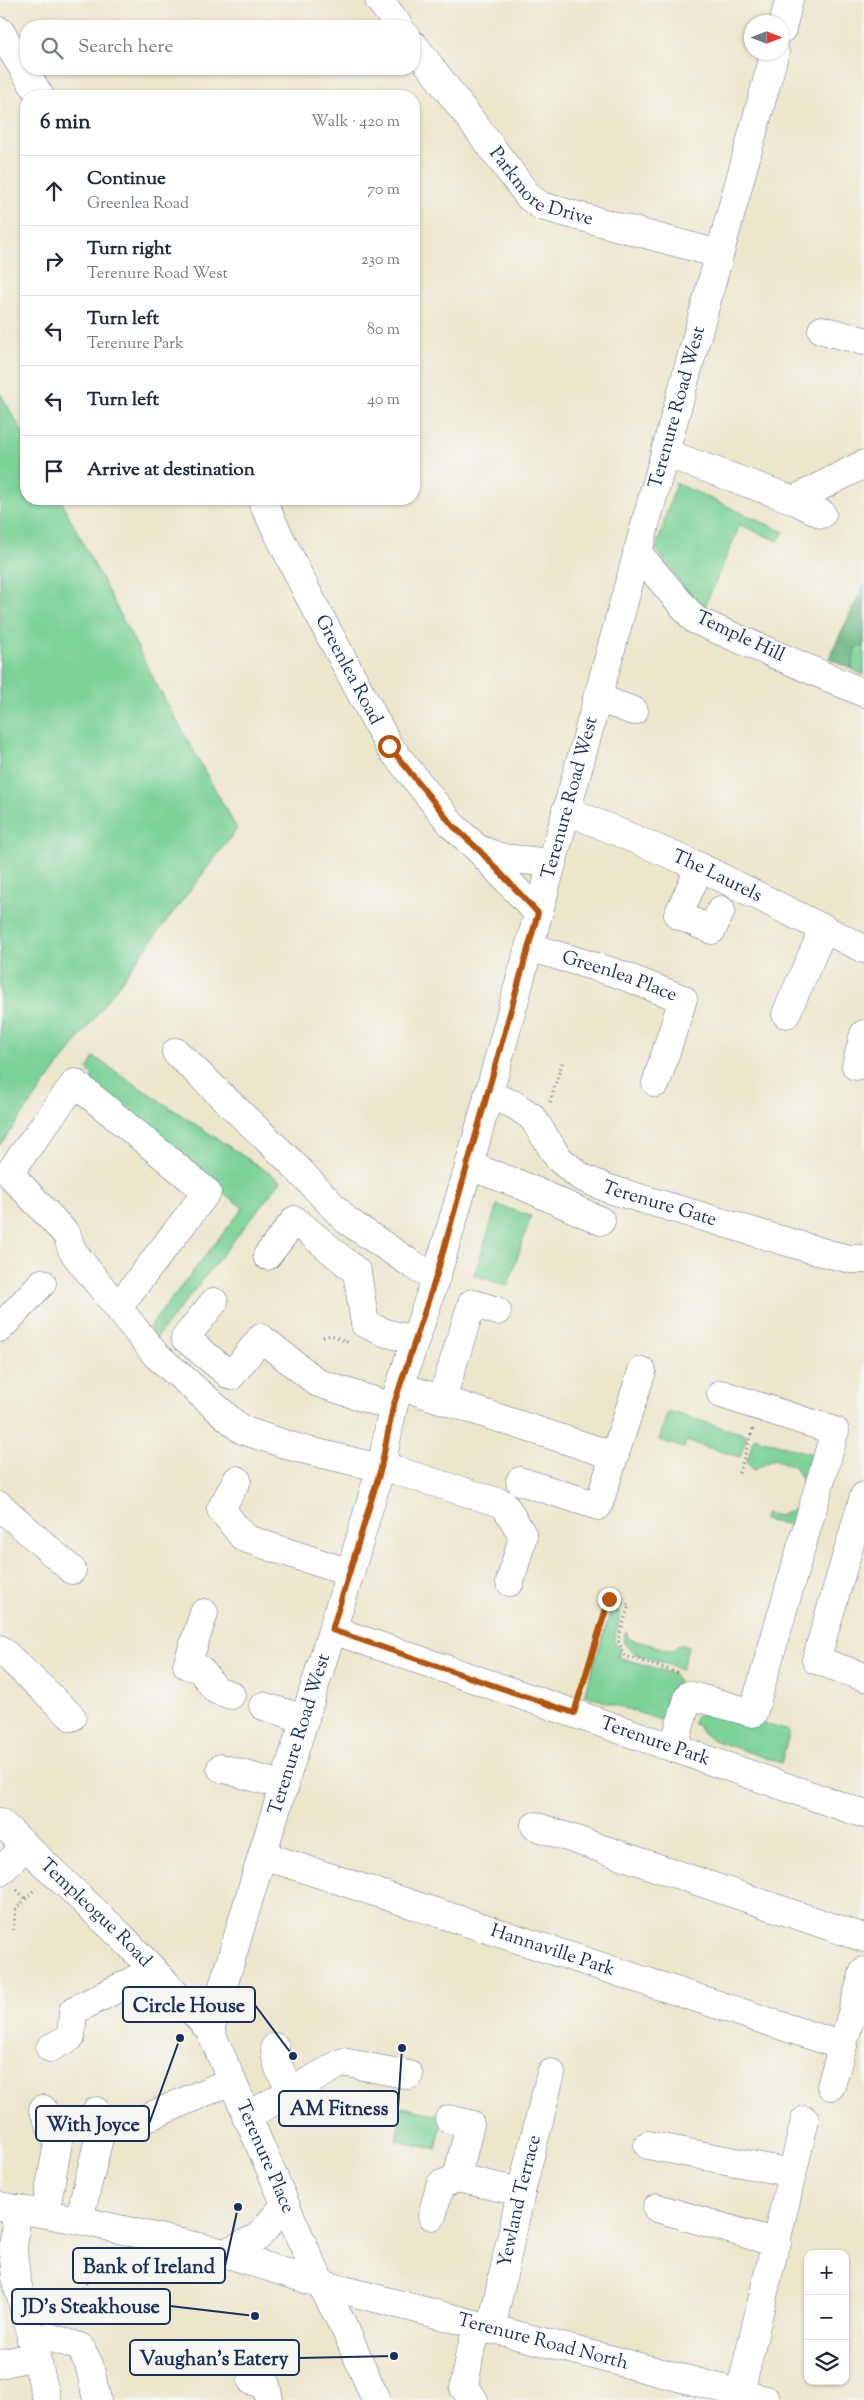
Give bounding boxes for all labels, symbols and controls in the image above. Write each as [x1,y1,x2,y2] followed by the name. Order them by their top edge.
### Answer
[744,15,789,60] north arrow
[20,20,420,75] search box
[38,34,66,62] icon: search
[78,34,173,61] text: Search here
[40,108,91,138] text: 6 min
[311,111,400,134] text: Walk · 420 m
[482,141,596,233] street label: Parkmore Drive
[87,166,166,193] text: Continue
[40,177,68,205] icon: ahead
[367,179,400,202] text: 70 m
[87,193,189,216] text: Greenlea Road
[87,236,171,263] text: Turn right
[40,247,68,275] icon: right
[361,249,400,272] text: 230 m
[87,263,228,286] text: Terenure Road West
[87,306,159,333] text: Turn left
[40,317,68,345] icon: left
[367,319,400,342] text: 80 m
[642,323,713,492] street label: Terenure Road West
[87,333,184,356] text: Terenure Park
[40,387,68,415] icon: left
[87,387,159,414] text: Turn left
[367,389,400,412] text: 40 m
[40,457,68,485] icon: arrive
[87,457,255,484] text: Arrive at destination
[691,605,789,669] street label: Temple Hill
[308,610,389,730] street label: Greenlea Road
[535,713,605,882] street label: Terenure Road West
[378,735,401,758] route start
[668,843,767,909] street label: The Laurels
[558,944,681,1009] street label: Greenlea Place
[598,1174,720,1234] street label: Terenure Gate
[598,1588,621,1611] route end
[262,1650,338,1818] street label: Terenure Road West
[596,1710,715,1773] street label: Terenure Park
[33,1852,158,1974] street label: Templeogue Road
[487,1917,619,1984] street label: Hannaville Park
[123,1987,255,2022] callout: Circle House
[133,1993,245,2022] text: Circle House
[279,2091,398,2126] callout: AM Fitness
[229,2096,301,2218] street label: Terenure Place
[290,2096,389,2125] text: AM Fitness
[36,2106,149,2141] callout: With Joyce
[46,2112,140,2141] text: With Joyce
[491,2132,548,2270] street label: Yewland Terrace
[73,2248,225,2283] callout: Bank of Ireland
[804,2250,849,2385] map controls
[804,2250,849,2295] button: +
[83,2254,216,2283] text: Bank of Ireland
[12,2289,170,2324] callout: JD's Steakhouse
[20,2294,160,2323] text: JD's Steakhouse
[804,2295,849,2340] button: −
[454,2307,631,2377] street label: Terenure Road North
[130,2340,299,2375] callout: Vaughan's Eatery
[804,2340,849,2385] button: layers
[140,2346,288,2375] text: Vaughan's Eatery

